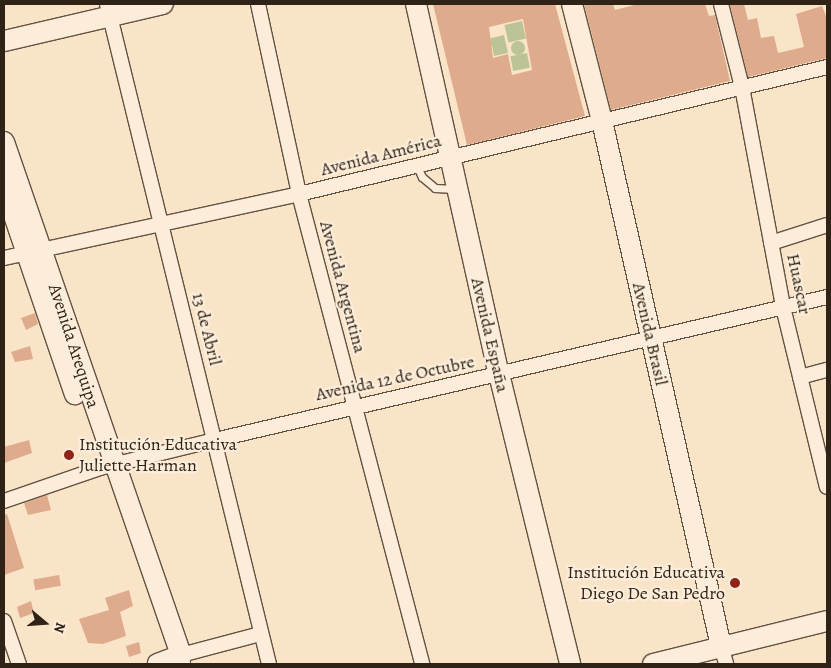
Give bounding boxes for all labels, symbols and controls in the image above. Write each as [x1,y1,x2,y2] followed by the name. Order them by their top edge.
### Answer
[318,130,444,180] street label: Avenida América
[315,219,371,355] street label: Avenida Argentina
[782,252,816,316] street label: Huascar
[466,276,514,394] street label: Avenida España
[628,280,672,388] street label: Avenida Brasil
[44,281,104,411] street label: Avenida Arequipa
[188,290,226,368] street label: 13 de Abril
[314,351,476,405] street label: Avenida 12 de Octubre
[79,434,237,476] place label: Institución Educativa Juliette Harman
[63,449,75,461] marker: Institución Educativa Juliette Harman
[567,562,725,604] place label: Institución Educativa Diego De San Pedro
[729,577,741,589] marker: Institución Educativa Diego De San Pedro
[20,598,70,648] north arrow
[49,620,70,636] text: N

